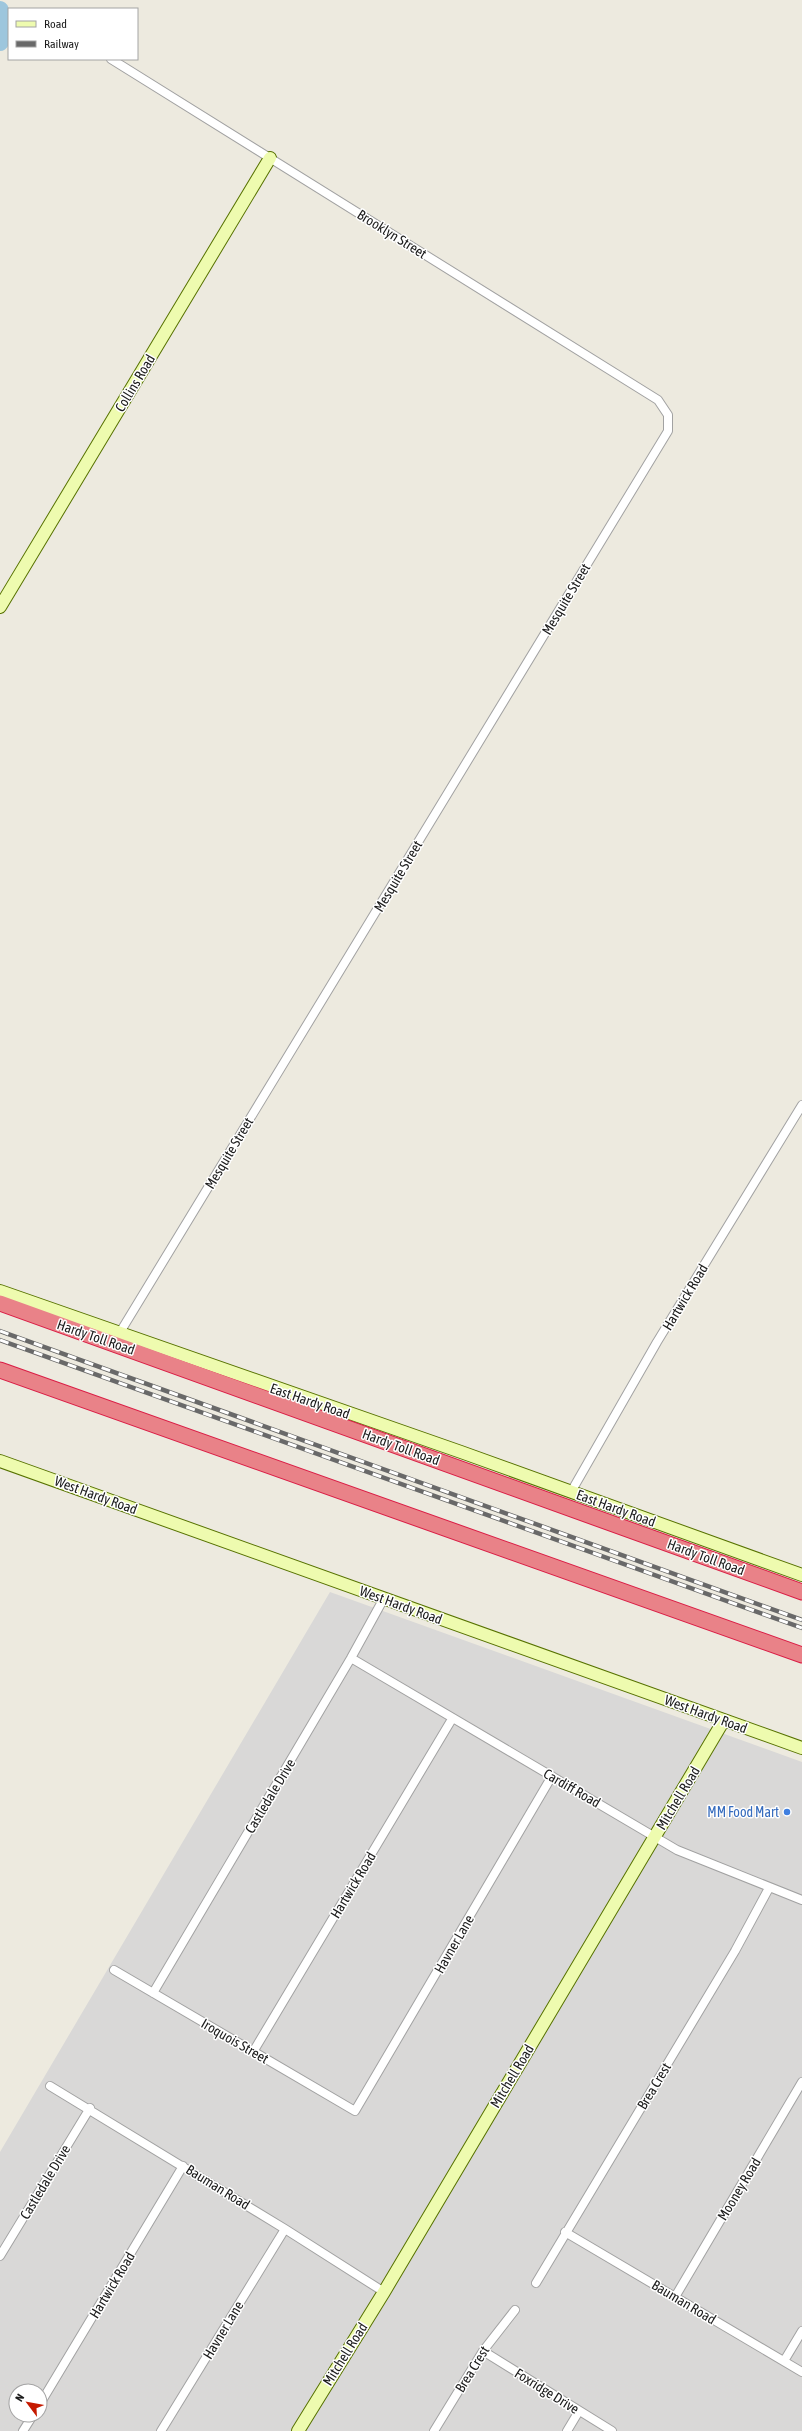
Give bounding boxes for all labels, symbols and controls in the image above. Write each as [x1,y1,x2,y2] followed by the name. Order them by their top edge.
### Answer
[8,8,138,60] legend
[44,17,67,31] text: Road
[44,37,79,51] text: Railway
[354,206,430,262] street label: Brooklyn Street
[112,351,158,415] street label: Collins Road
[538,561,594,637] street label: Mesquite Street
[370,838,426,914] street label: Mesquite Street
[201,1115,257,1191] street label: Mesquite Street
[659,1261,711,1333] street label: Hartwick Road
[55,1316,137,1358] street label: Hardy Toll Road
[268,1380,352,1422] street label: East Hardy Road
[360,1426,442,1468] street label: Hardy Toll Road
[52,1473,140,1517] street label: West Hardy Road
[574,1486,658,1530] street label: East Hardy Road
[665,1536,747,1578] street label: Hardy Toll Road
[357,1583,445,1627] street label: West Hardy Road
[662,1692,750,1736] street label: West Hardy Road
[242,1756,298,1836] street label: Castledale Drive
[653,1763,703,1833] street label: Mitchell Road
[541,1765,603,1811] street label: Cardiff Road
[707,1804,779,1820] place label: MM Food Mart
[782,1807,792,1817] marker: MM Food Mart
[327,1849,379,1921] street label: Hartwick Road
[431,1912,477,1976] street label: Havner Lane
[198,2015,272,2067] street label: Iroquois Street
[487,2041,537,2111] street label: Mitchell Road
[634,2060,674,2112] street label: Brea Crest
[17,2142,73,2222] street label: Castledale Drive
[714,2155,764,2223] street label: Mooney Road
[183,2161,253,2213] street label: Bauman Road
[86,2249,138,2321] street label: Hartwick Road
[649,2277,719,2327] street label: Bauman Road
[199,2298,247,2362] street label: Havner Lane
[319,2320,371,2388] street label: Mitchell Road
[452,2343,492,2395] street label: Brea Crest
[512,2365,582,2417] street label: Foxridge Drive
[8,2383,48,2423] north arrow
[13,2392,26,2404] text: N

